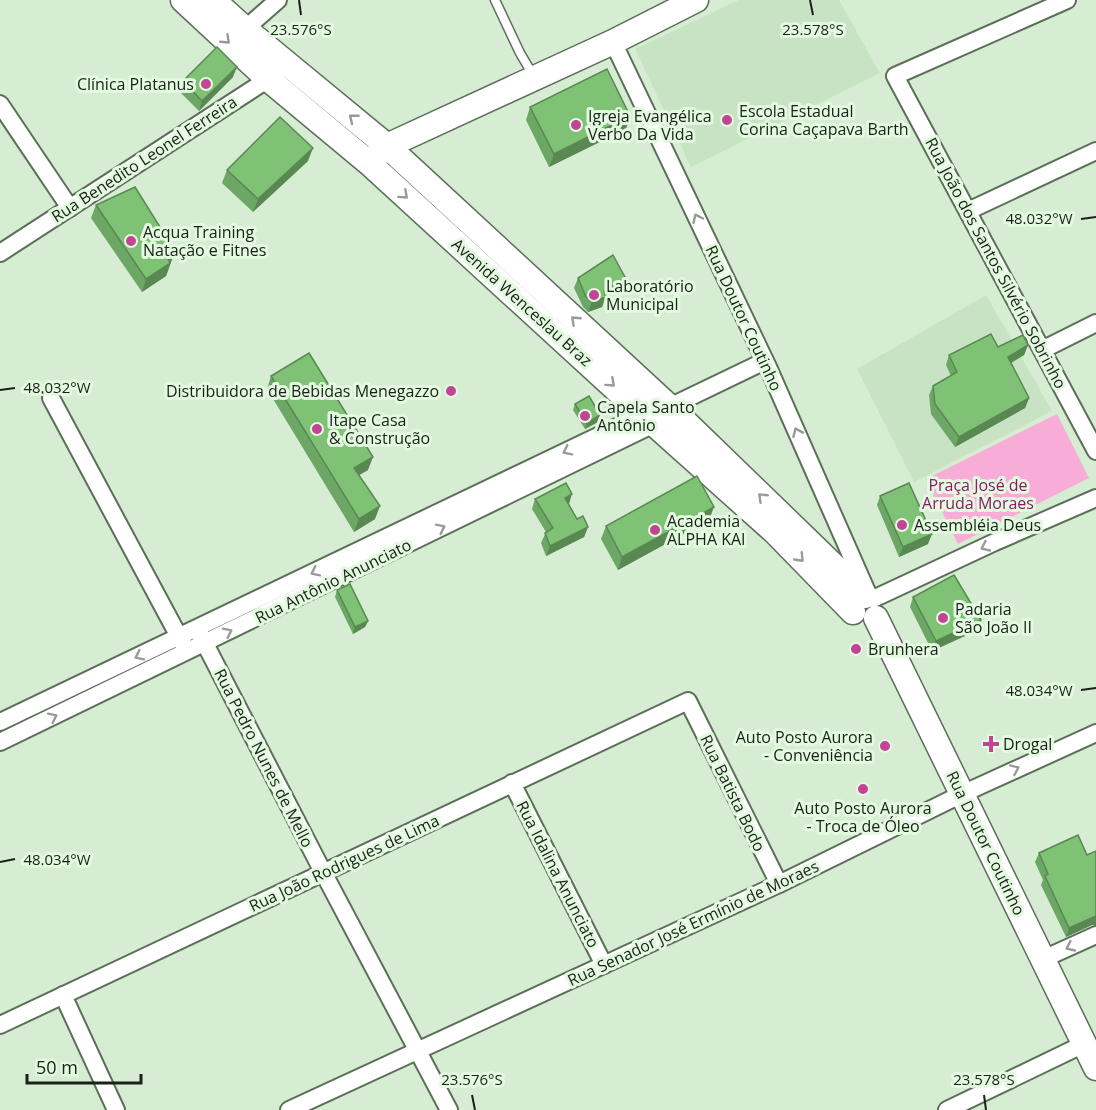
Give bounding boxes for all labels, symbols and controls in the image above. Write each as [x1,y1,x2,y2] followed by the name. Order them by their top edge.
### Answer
[270,19,332,39] text: 23.576°S
[782,19,844,39] text: 23.578°S
[219,33,229,44] one-way arrow
[77,73,194,95] place label: Clínica Platanus
[199,77,213,91] marker: Clínica Platanus
[47,91,241,227] street label: Rua Benedito Leonel Ferreira
[739,100,909,140] place label: Escola Estadual Corina Caçapava Barth
[588,105,712,145] place label: Igreja Evangélica Verbo Da Vida
[720,113,734,127] marker: Escola Estadual Corina Caçapava Barth
[349,114,360,125] one-way arrow
[569,118,583,132] marker: Igreja Evangélica Verbo Da Vida
[920,134,1072,392] street label: Rua João dos Santos Silvério Sobrinho
[398,188,408,199] one-way arrow
[1005,208,1073,228] text: 48.032°W
[692,213,704,224] one-way arrow
[143,221,266,261] place label: Acqua Training Natação e Fitnes
[447,233,597,371] street label: Avenida Wenceslau Braz
[124,234,138,248] marker: Acqua Training Natação e Fitnes
[701,242,787,394] street label: Rua Doutor Coutinho
[606,275,694,315] place label: Laboratório Municipal
[587,288,601,302] marker: Laboratório Municipal
[571,316,582,327] one-way arrow
[604,376,614,387] one-way arrow
[23,377,91,397] text: 48.032°W
[166,380,439,402] place label: Distribuidora de Bebidas Menegazzo
[444,384,458,398] marker: Distribuidora de Bebidas Menegazzo
[597,396,695,436] place label: Capela Santo Antônio
[329,409,430,449] place label: Itape Casa & Construção
[578,409,592,423] marker: Capela Santo Antônio
[310,422,324,436] marker: Itape Casa & Construção
[792,428,804,439] one-way arrow
[562,444,573,456] one-way arrow
[922,474,1034,514] park label: Praça José de Arruda Moraes
[759,493,769,504] one-way arrow
[667,510,746,550] place label: Academia ALPHA KAI
[914,514,1041,536] place label: Assembléia Deus
[895,518,909,532] marker: Assembléia Deus
[435,523,446,535] one-way arrow
[648,523,662,537] marker: Academia ALPHA KAI
[251,534,415,628] street label: Rua Antônio Anunciato
[980,539,991,551] one-way arrow
[793,550,804,561] one-way arrow
[310,564,321,576] one-way arrow
[955,598,1032,638] place label: Padaria São João II
[936,611,950,625] marker: Padaria São João II
[222,627,233,639] one-way arrow
[868,638,939,660] place label: Brunhera
[849,642,863,656] marker: Brunhera
[134,648,145,660] one-way arrow
[209,665,319,851] street label: Rua Pedro Nunes de Mello
[1005,680,1073,700] text: 48.034°W
[46,712,57,724] one-way arrow
[736,726,873,766] place label: Auto Posto Aurora - Conveniência
[695,731,771,855] street label: Rua Batista Bodo
[1003,733,1052,755] place label: Drogal
[984,737,998,751] marker: Drogal
[878,739,892,753] marker: Auto Posto Aurora - Conveniência
[1009,765,1020,777] one-way arrow
[941,767,1031,919] street label: Rua Doutor Coutinho
[856,782,870,796] marker: Auto Posto Aurora - Troca de Óleo
[511,797,605,951] street label: Rua Idalina Anunciato
[794,797,932,837] place label: Auto Posto Aurora - Troca de Óleo
[245,809,443,917] street label: Rua João Rodrigues de Lima
[23,849,91,869] text: 48.034°W
[564,855,822,991] street label: Rua Senador José Ermínio de Moraes
[1065,940,1076,952] one-way arrow
[27,1047,141,1085] scale bar
[36,1055,78,1079] text: 50 m
[441,1069,503,1089] text: 23.576°S
[953,1069,1015,1089] text: 23.578°S

